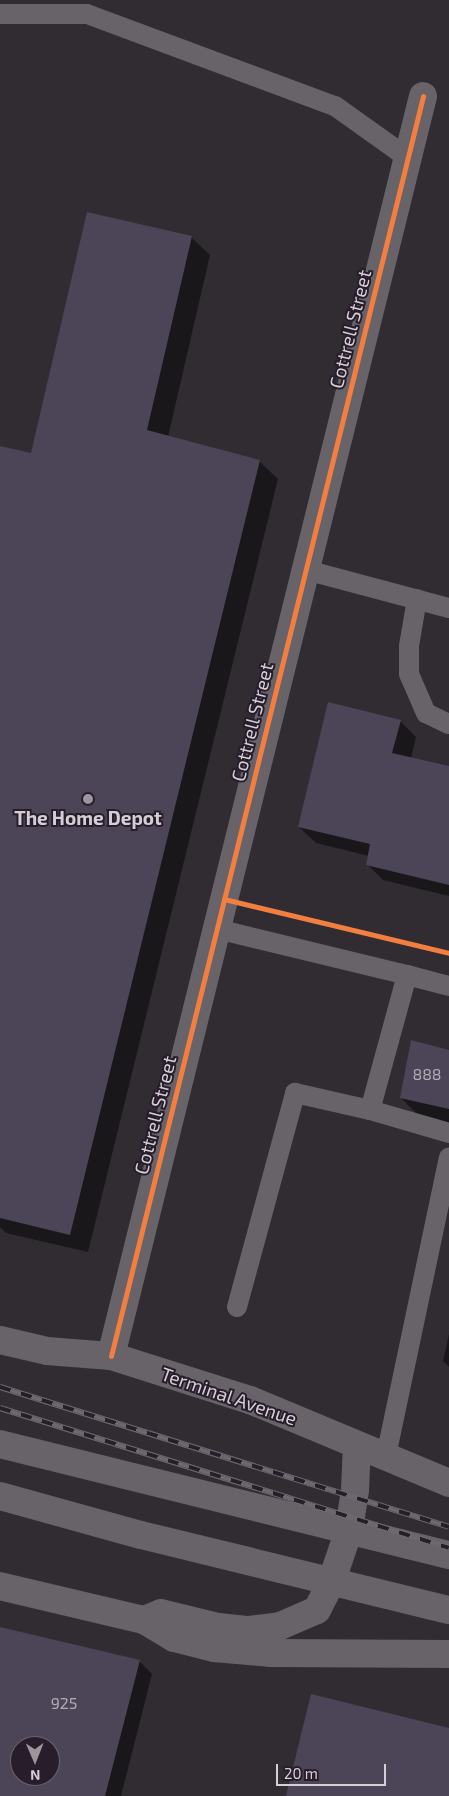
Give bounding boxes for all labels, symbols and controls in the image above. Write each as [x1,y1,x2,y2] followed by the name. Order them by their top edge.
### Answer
[324,267,376,391] street label: Cottrell Street
[226,660,278,784] street label: Cottrell Street
[82,793,94,805] marker: The Home Depot
[14,807,162,829] place label: The Home Depot
[129,1053,181,1177] street label: Cottrell Street
[412,1064,442,1084] house number: 888
[158,1362,300,1430] street label: Terminal Avenue
[51,1693,77,1713] house number: 925
[10,1736,60,1786] north arrow
[279,1754,389,1786] scale bar
[284,1764,318,1782] text: 20 m
[30,1767,40,1784] text: N

